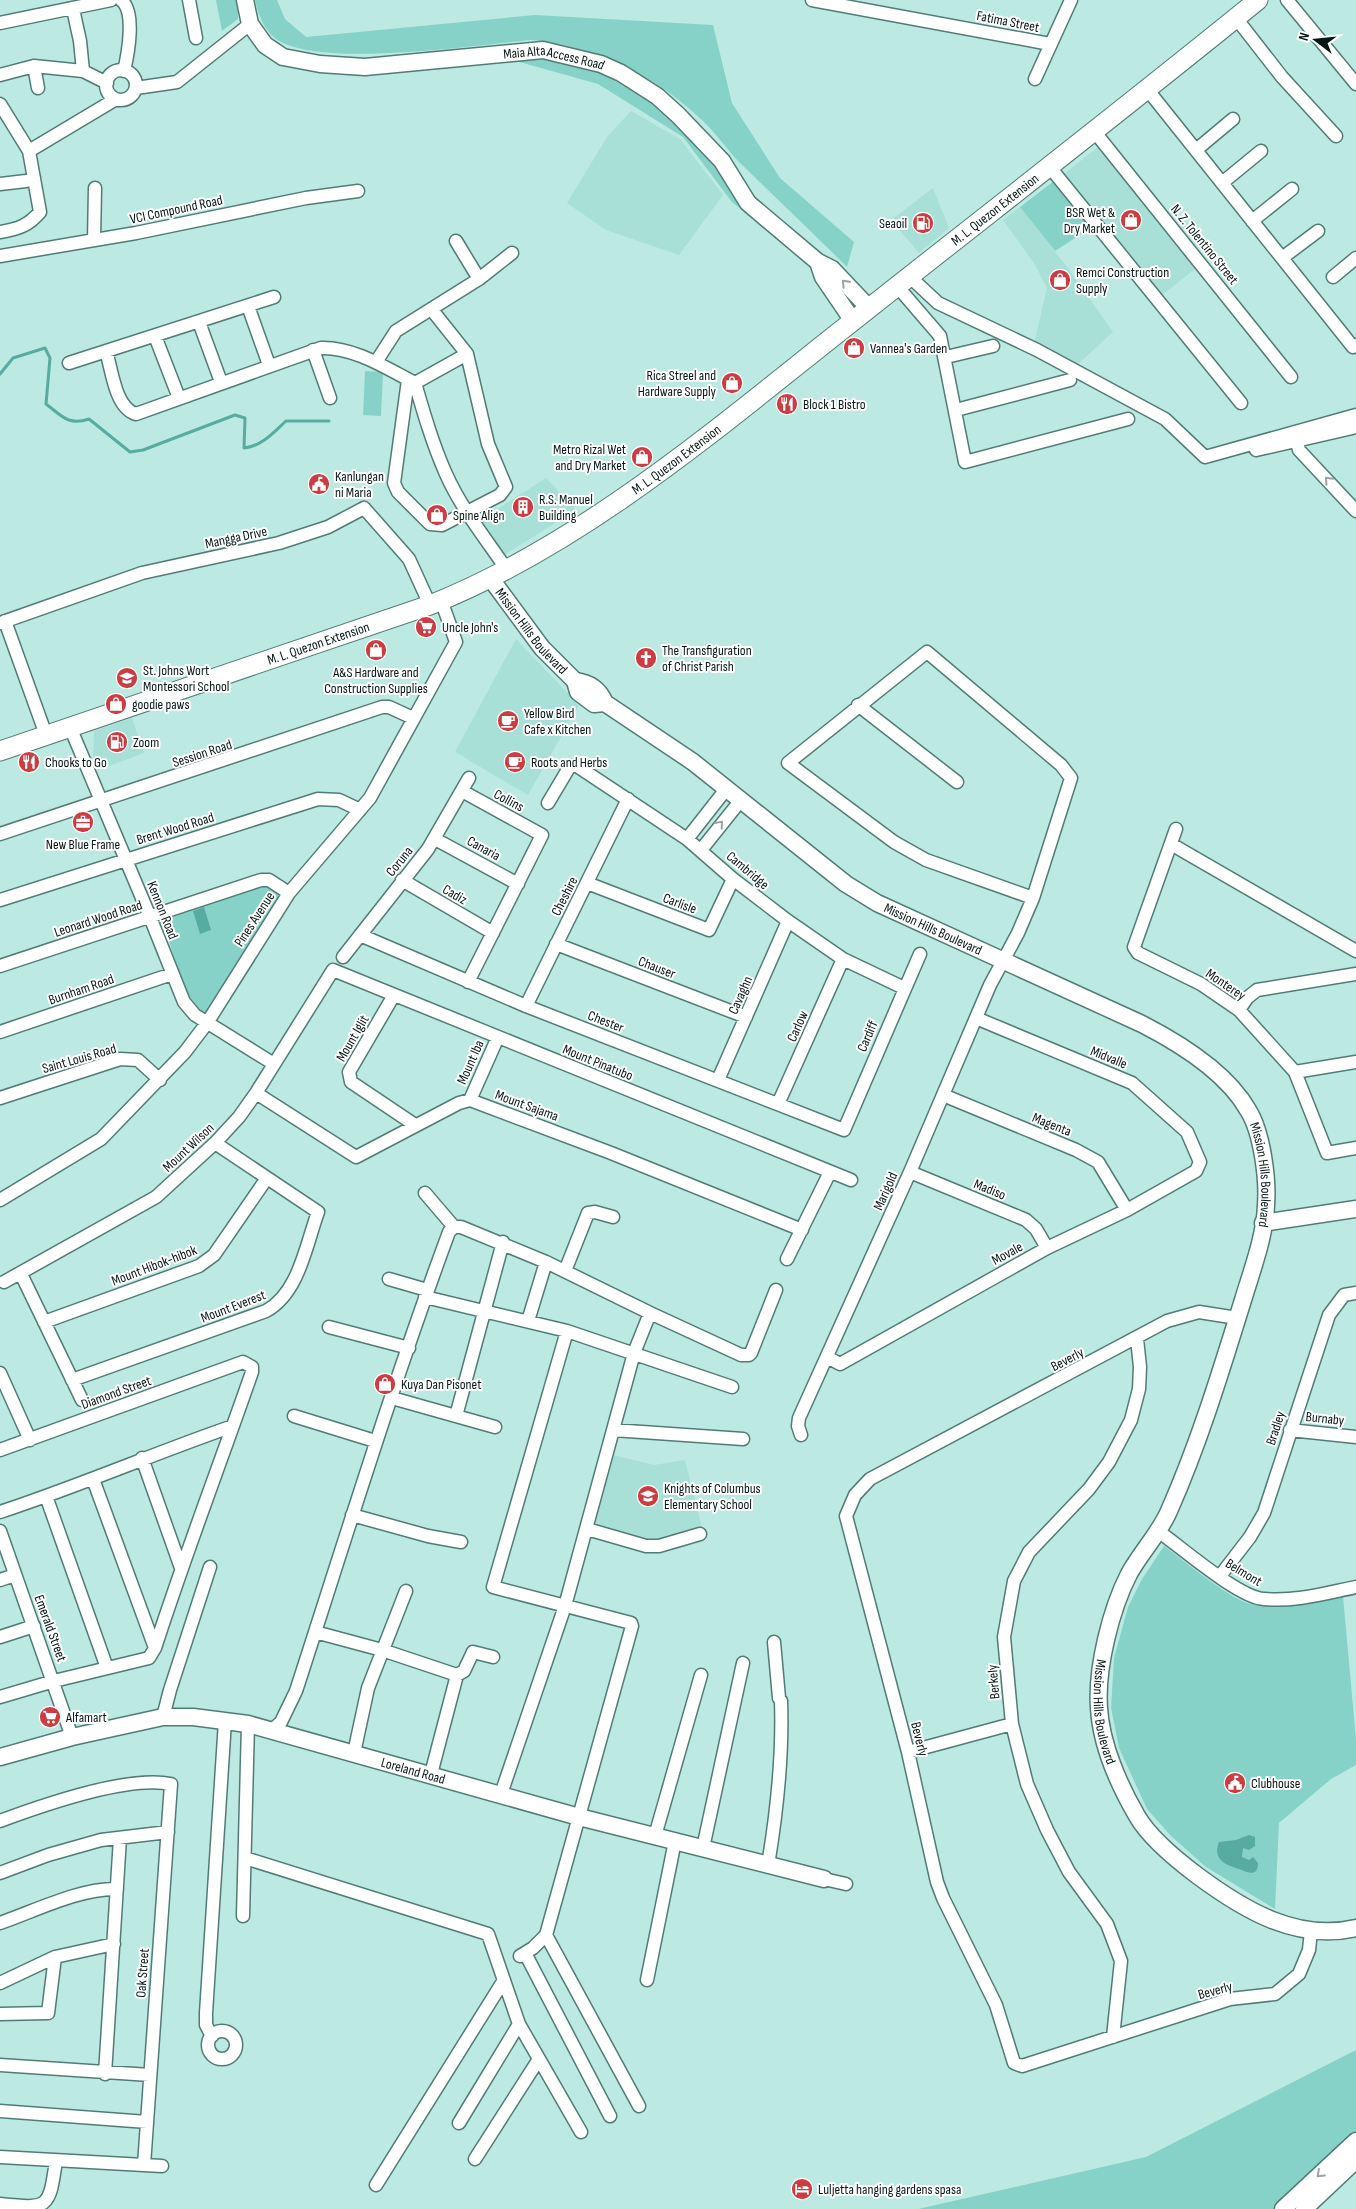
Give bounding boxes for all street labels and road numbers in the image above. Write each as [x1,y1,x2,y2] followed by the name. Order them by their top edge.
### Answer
[975,7,1041,36] street label: Fatima Street
[502,42,607,74] street label: Maia Alta Access Road
[948,170,1042,249] street label: M. L. Quezon Extension
[128,191,224,228] street label: VCI Compound Road
[1167,201,1242,288] street label: N. Z. Tolentino Street
[629,421,724,498] street label: M. L. Quezon Extension
[204,523,269,552] street label: Mangga Drive
[491,585,571,678] street label: Mission Hills Boulevard
[265,618,372,669] street label: M. L. Quezon Extension
[170,736,234,771] street label: Session Road
[491,786,527,815] street label: Collins
[134,809,216,848] street label: Brent Wood Road
[464,832,503,864] street label: Canaria
[382,843,417,880] street label: Coruna
[723,848,772,893] street label: Cambridge
[547,874,581,919] street label: Cheshire
[143,879,182,942] street label: Kennon Road
[439,881,470,908] street label: Cadiz
[231,889,278,950] street label: Pines Avenue
[661,889,699,918] street label: Carlisle
[52,896,144,941] street label: Leonard Wood Road
[881,899,985,959] street label: Mission Hills Boulevard
[636,953,678,982] street label: Chauser
[1202,965,1250,1004] street label: Monterey
[46,970,116,1009] street label: Burnham Road
[725,973,756,1017] street label: Cavaghn
[585,1007,626,1036] street label: Chester
[783,1008,812,1044] street label: Carlow
[332,1012,372,1064] street label: Mount Iglit
[853,1017,882,1054] street label: Cardiff
[453,1037,488,1087] street label: Mount Iba
[40,1040,118,1077] street label: Saint Louis Road
[560,1041,636,1084] street label: Mount Pinatubo
[1088,1042,1130,1073] street label: Midvalle
[493,1086,561,1125] street label: Mount Sajama
[1030,1109,1074,1140] street label: Magenta
[159,1119,217,1175] street label: Mount Wilson
[1246,1120,1274,1229] street label: Mission Hills Boulevard
[870,1169,901,1213] street label: Marigold
[971,1175,1008,1204] street label: Madiso
[989,1238,1026,1269] street label: Movale
[109,1241,200,1290] street label: Mount Hibok-hibok
[198,1286,268,1327] street label: Mount Everest
[1048,1344,1087,1375] street label: Beverly
[79,1372,154,1413] street label: Diamond Street
[1262,1408,1289,1447] street label: Bradley
[1305,1408,1346,1429] street label: Burnaby
[1222,1555,1265,1590] street label: Belmont
[31,1592,70,1664] street label: Emerald Street
[1090,1658,1119,1767] street label: Mission Hills Boulevard
[983,1663,1003,1700] street label: Berkely
[907,1720,932,1759] street label: Beverly
[379,1754,447,1788] street label: Loreland Road
[132,1948,153,1998] street label: Oak Street
[1196,1978,1235,2003] street label: Beverly

